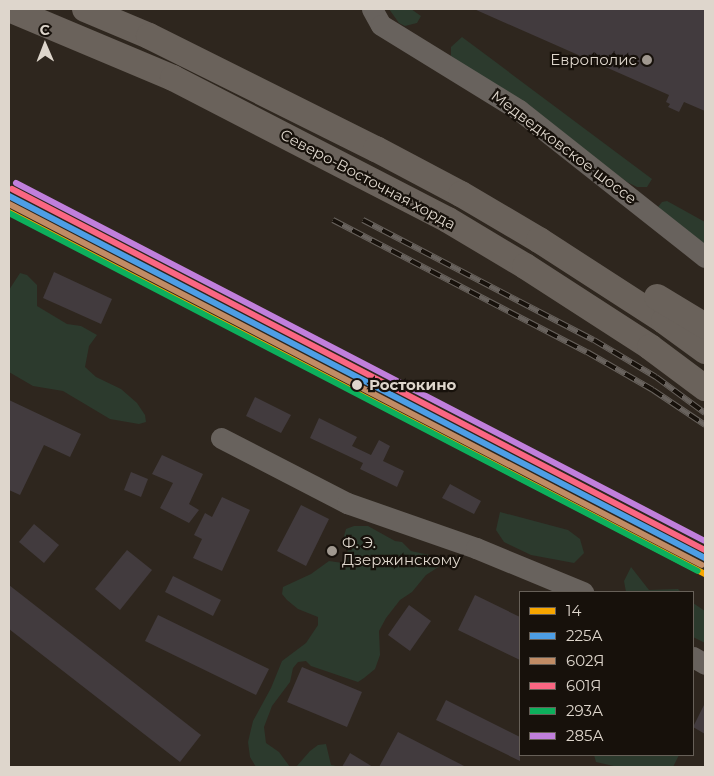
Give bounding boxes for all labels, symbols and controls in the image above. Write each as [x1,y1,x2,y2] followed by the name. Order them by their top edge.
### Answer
[20,20,70,70] north arrow
[39,21,50,39] text: С
[550,51,637,69] place label: Европолис
[641,54,653,66] marker: Европолис
[488,86,640,208] street label: Медведковское шоссе
[277,125,459,233] street label: Северо-Восточная хорда
[369,376,456,394] place label: Ростокино
[349,377,365,393] marker: Ростокино
[342,533,461,568] place label: Ф. Э. Дзержинскому
[326,545,338,557] marker: Ф. Э. Дзержинскому
[519,591,694,756] legend
[566,601,581,620] text: 14
[566,626,603,645] text: 225А
[566,651,605,670] text: 602Я
[566,676,601,695] text: 601Я
[566,701,603,720] text: 293А
[566,726,604,745] text: 285А

